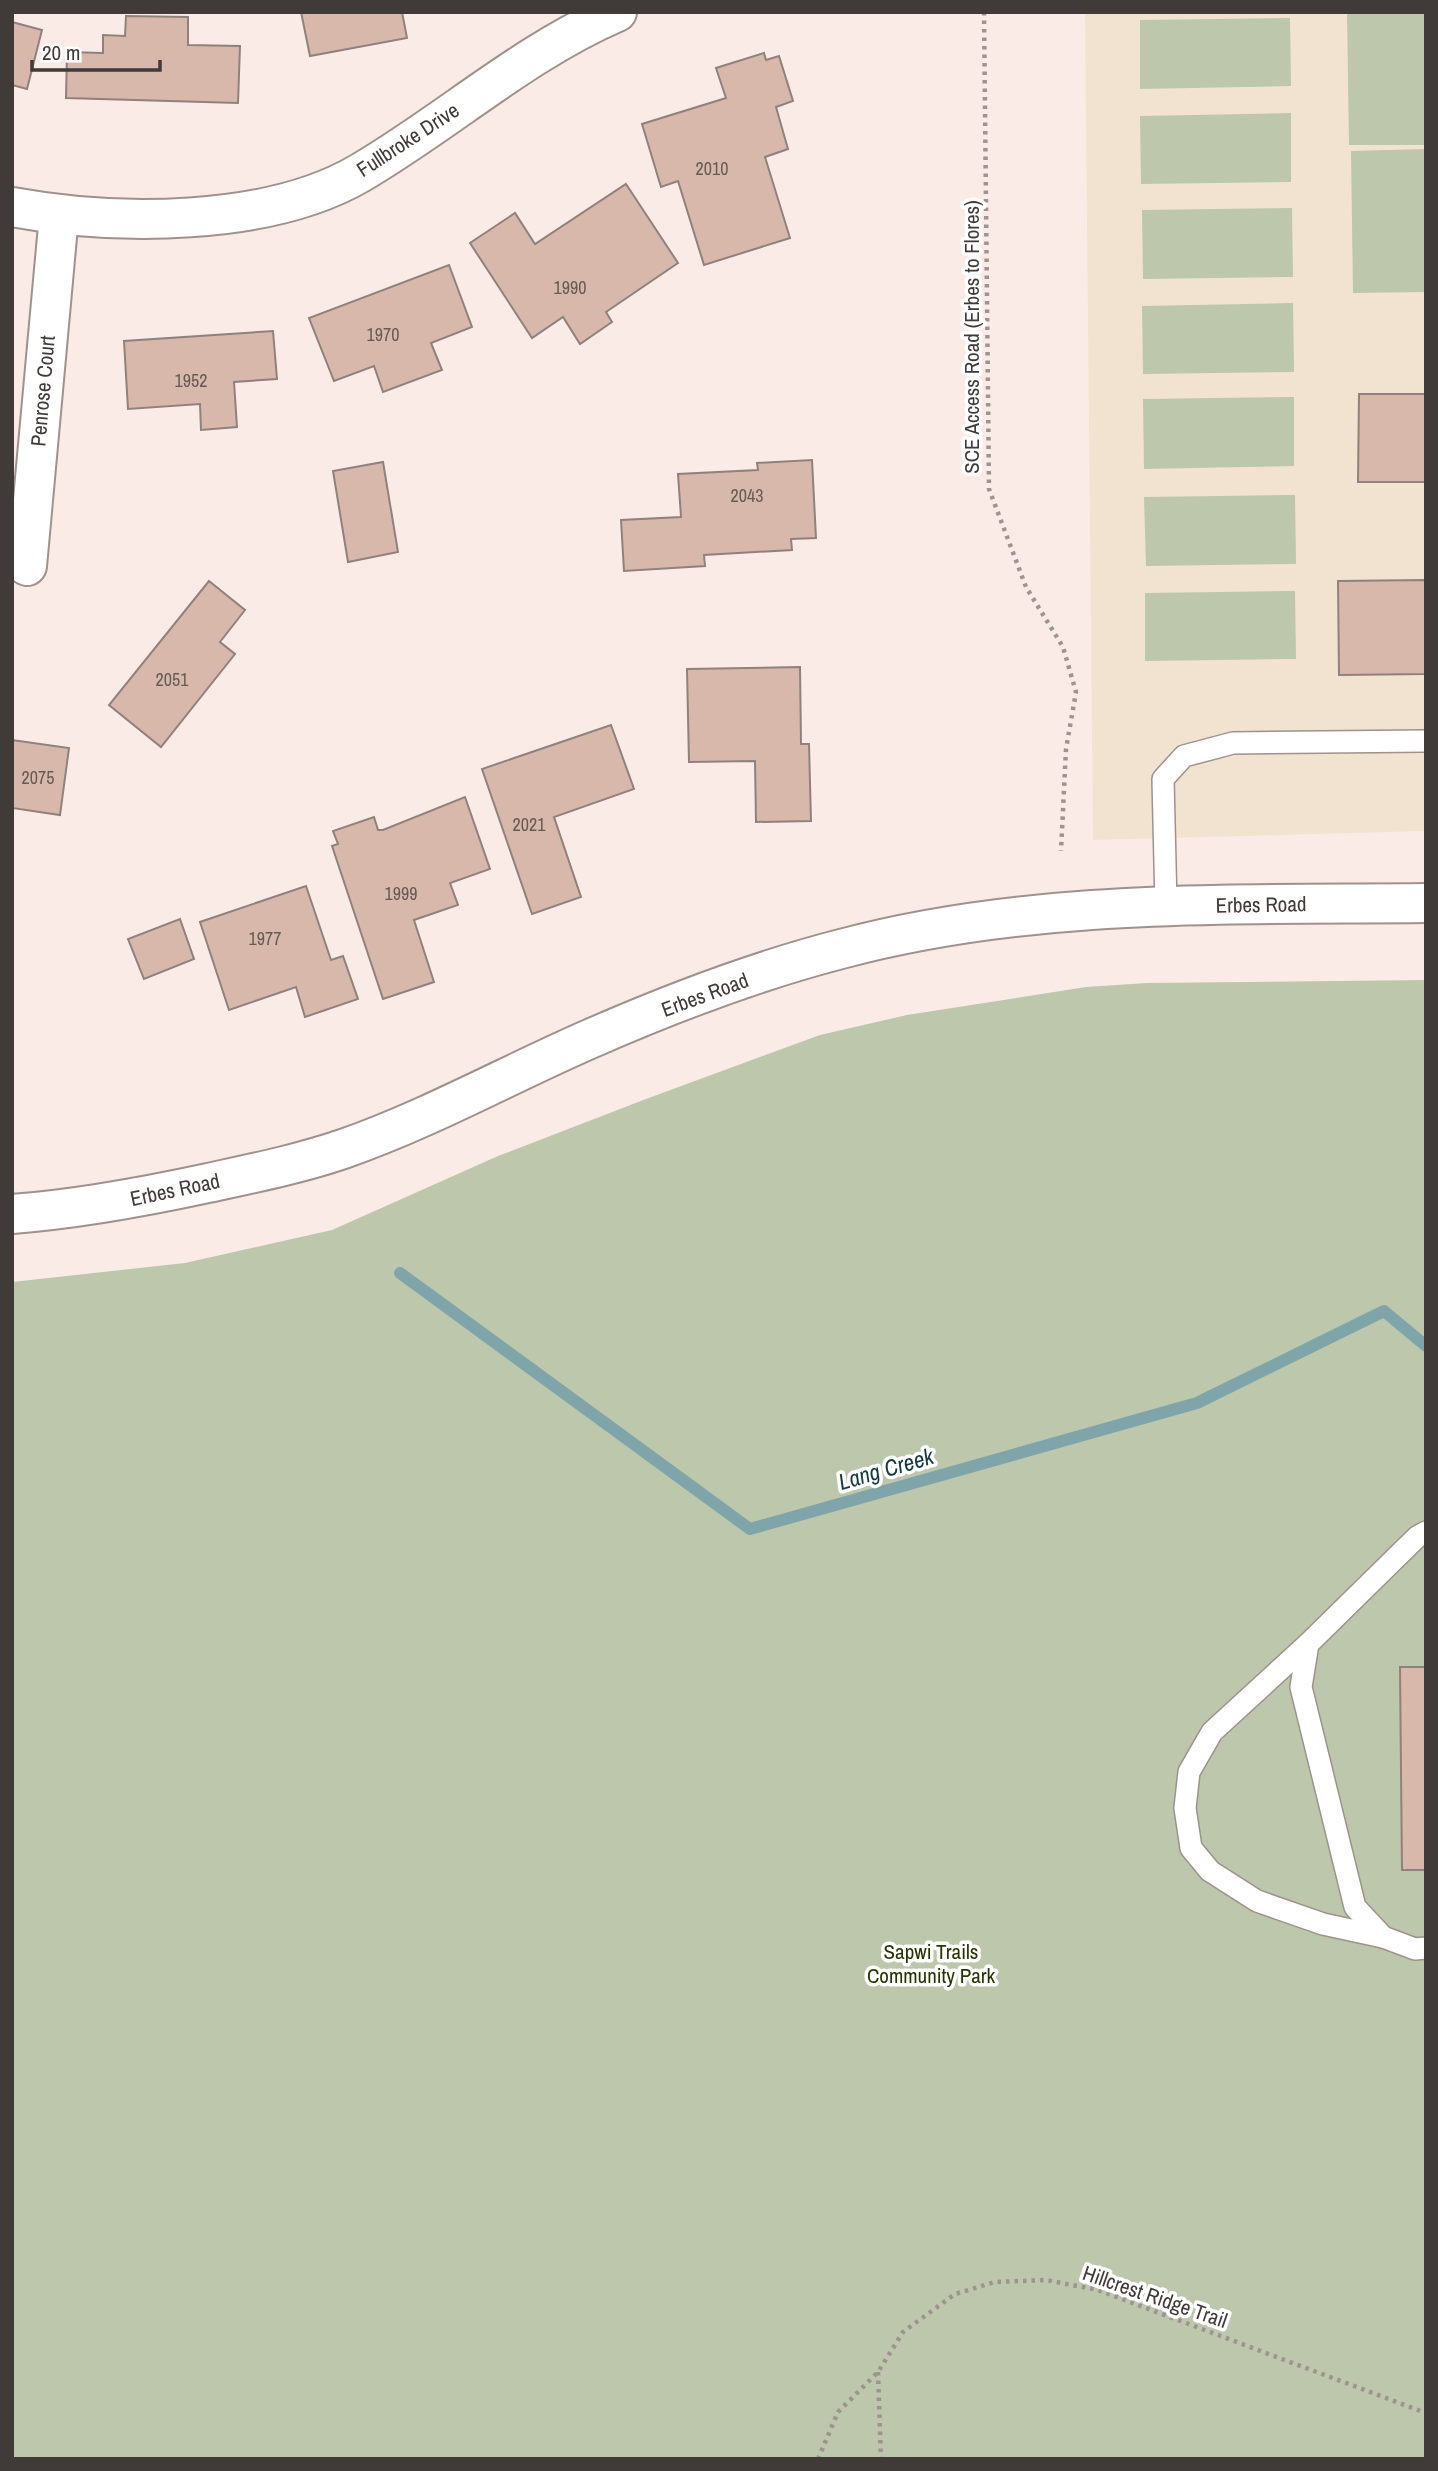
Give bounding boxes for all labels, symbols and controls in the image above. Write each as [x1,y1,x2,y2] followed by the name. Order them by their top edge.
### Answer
[32,28,159,72] scale bar
[42,38,80,67] text: 20 m
[351,96,465,184] street label: Fullbroke Drive
[696,156,728,181] house number: 2010
[957,200,986,474] street label: SCE Access Road (Erbes to Flores)
[554,275,586,300] house number: 1990
[367,322,399,347] house number: 1970
[23,334,62,448] street label: Penrose Court
[175,368,207,393] house number: 1952
[731,483,763,508] house number: 2043
[156,667,189,692] house number: 2051
[22,765,54,790] house number: 2075
[513,812,546,837] house number: 2021
[385,881,417,906] house number: 1999
[1215,889,1307,920] street label: Erbes Road
[249,926,281,951] house number: 1977
[657,965,753,1024] street label: Erbes Road
[127,1166,222,1213] street label: Erbes Road
[835,1440,939,1497] water label: Lang Creek
[867,1937,995,1990] park label: Sapwi Trails Community Park
[1079,2258,1231,2335] street label: Hillcrest Ridge Trail

